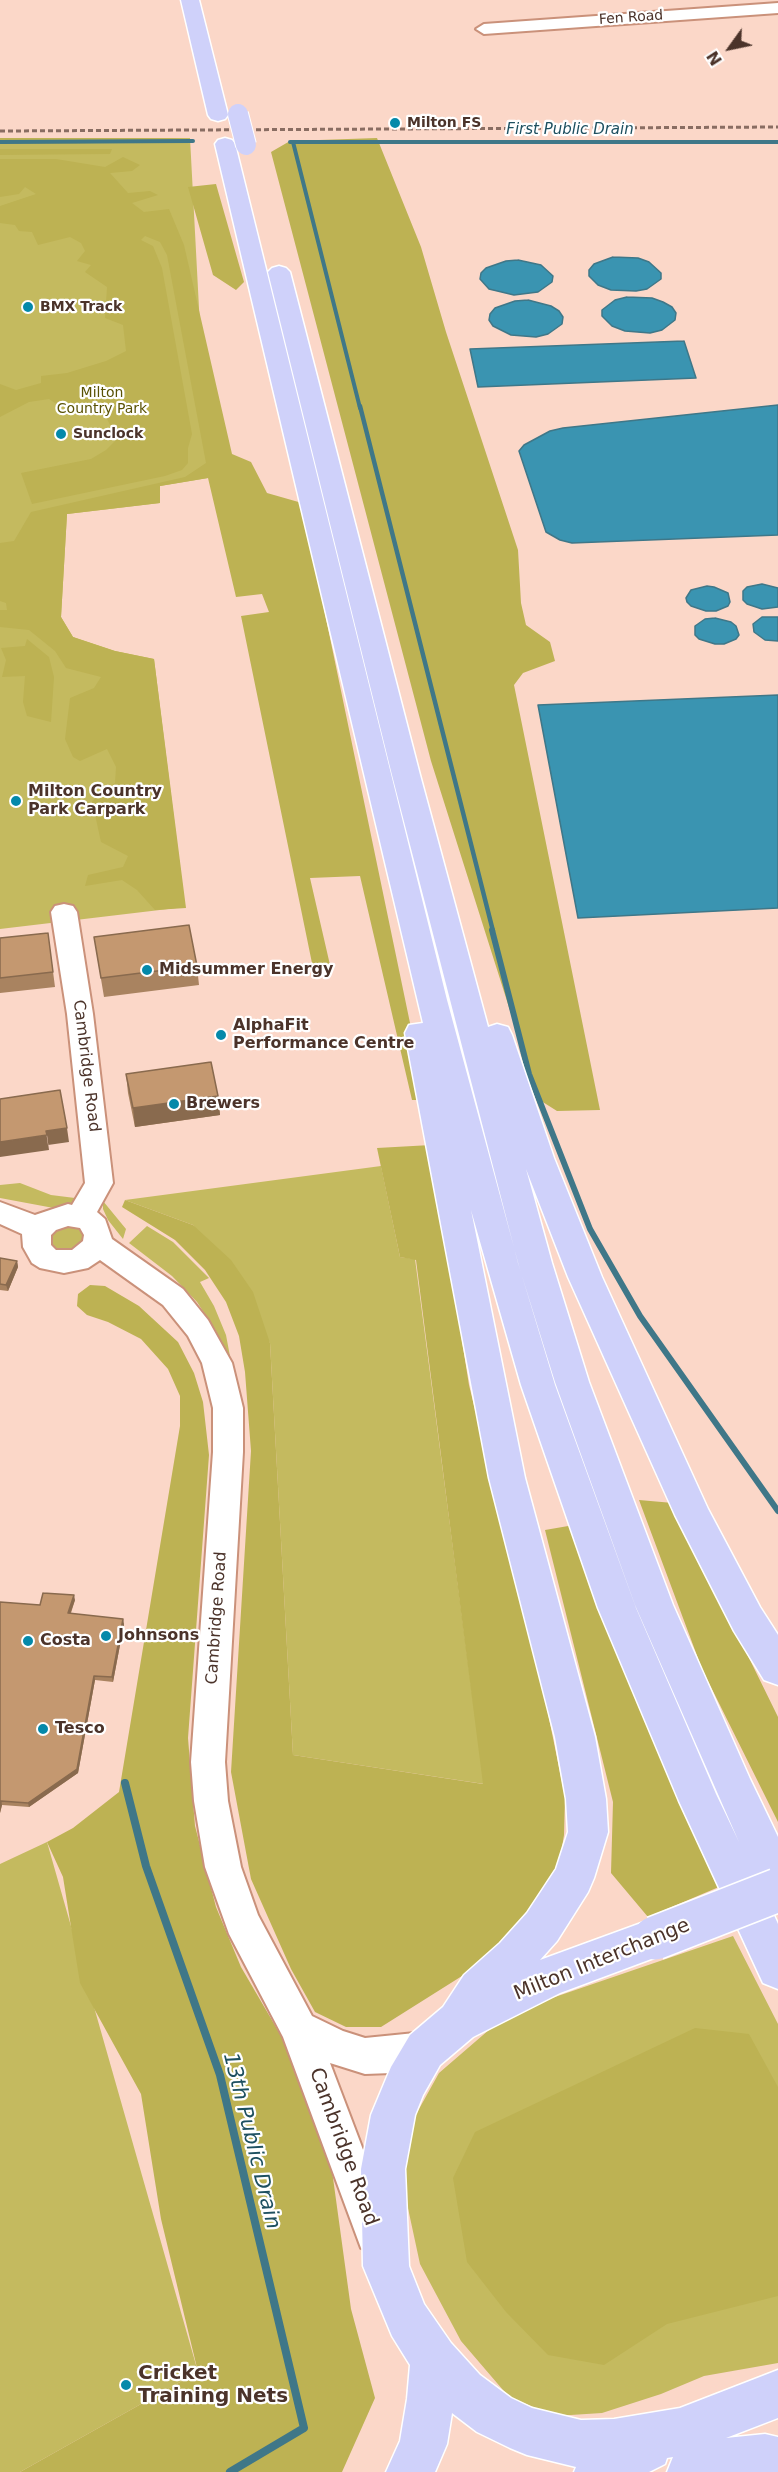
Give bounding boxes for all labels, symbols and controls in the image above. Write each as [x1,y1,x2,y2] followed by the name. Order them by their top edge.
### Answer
[598,7,664,29] street label: Fen Road
[700,18,760,78] north arrow
[703,47,726,69] text: N
[407,115,481,131] place label: Milton FS
[388,116,402,130] marker: Milton FS
[506,121,634,139] water label: First Public Drain
[40,299,122,315] place label: BMX Track
[21,300,35,314] marker: BMX Track
[57,385,147,418] park label: Milton Country Park
[73,426,143,442] place label: Sunclock
[54,427,68,441] marker: Sunclock
[28,782,162,820] place label: Milton Country Park Carpark
[9,794,23,808] marker: Milton Country Park Carpark
[159,960,333,980] place label: Midsummer Energy
[140,963,154,977] marker: Midsummer Energy
[68,999,104,1133] street label: Cambridge Road
[233,1016,414,1054] place label: AlphaFit Performance Centre
[214,1028,228,1042] marker: AlphaFit Performance Centre
[186,1094,260,1114] place label: Brewers
[167,1097,181,1111] marker: Brewers
[203,1551,231,1685] street label: Cambridge Road
[118,1626,199,1646] place label: Johnsons
[99,1629,113,1643] marker: Johnsons
[40,1631,91,1651] place label: Costa
[21,1634,35,1648] marker: Costa
[55,1719,105,1739] place label: Tesco
[36,1722,50,1736] marker: Tesco
[511,1914,693,2006] street label: Milton Interchange
[217,2050,285,2232] water label: 13th Public Drain
[303,2065,383,2229] street label: Cambridge Road
[138,2362,288,2409] place label: Cricket Training Nets
[119,2378,133,2392] marker: Cricket Training Nets

